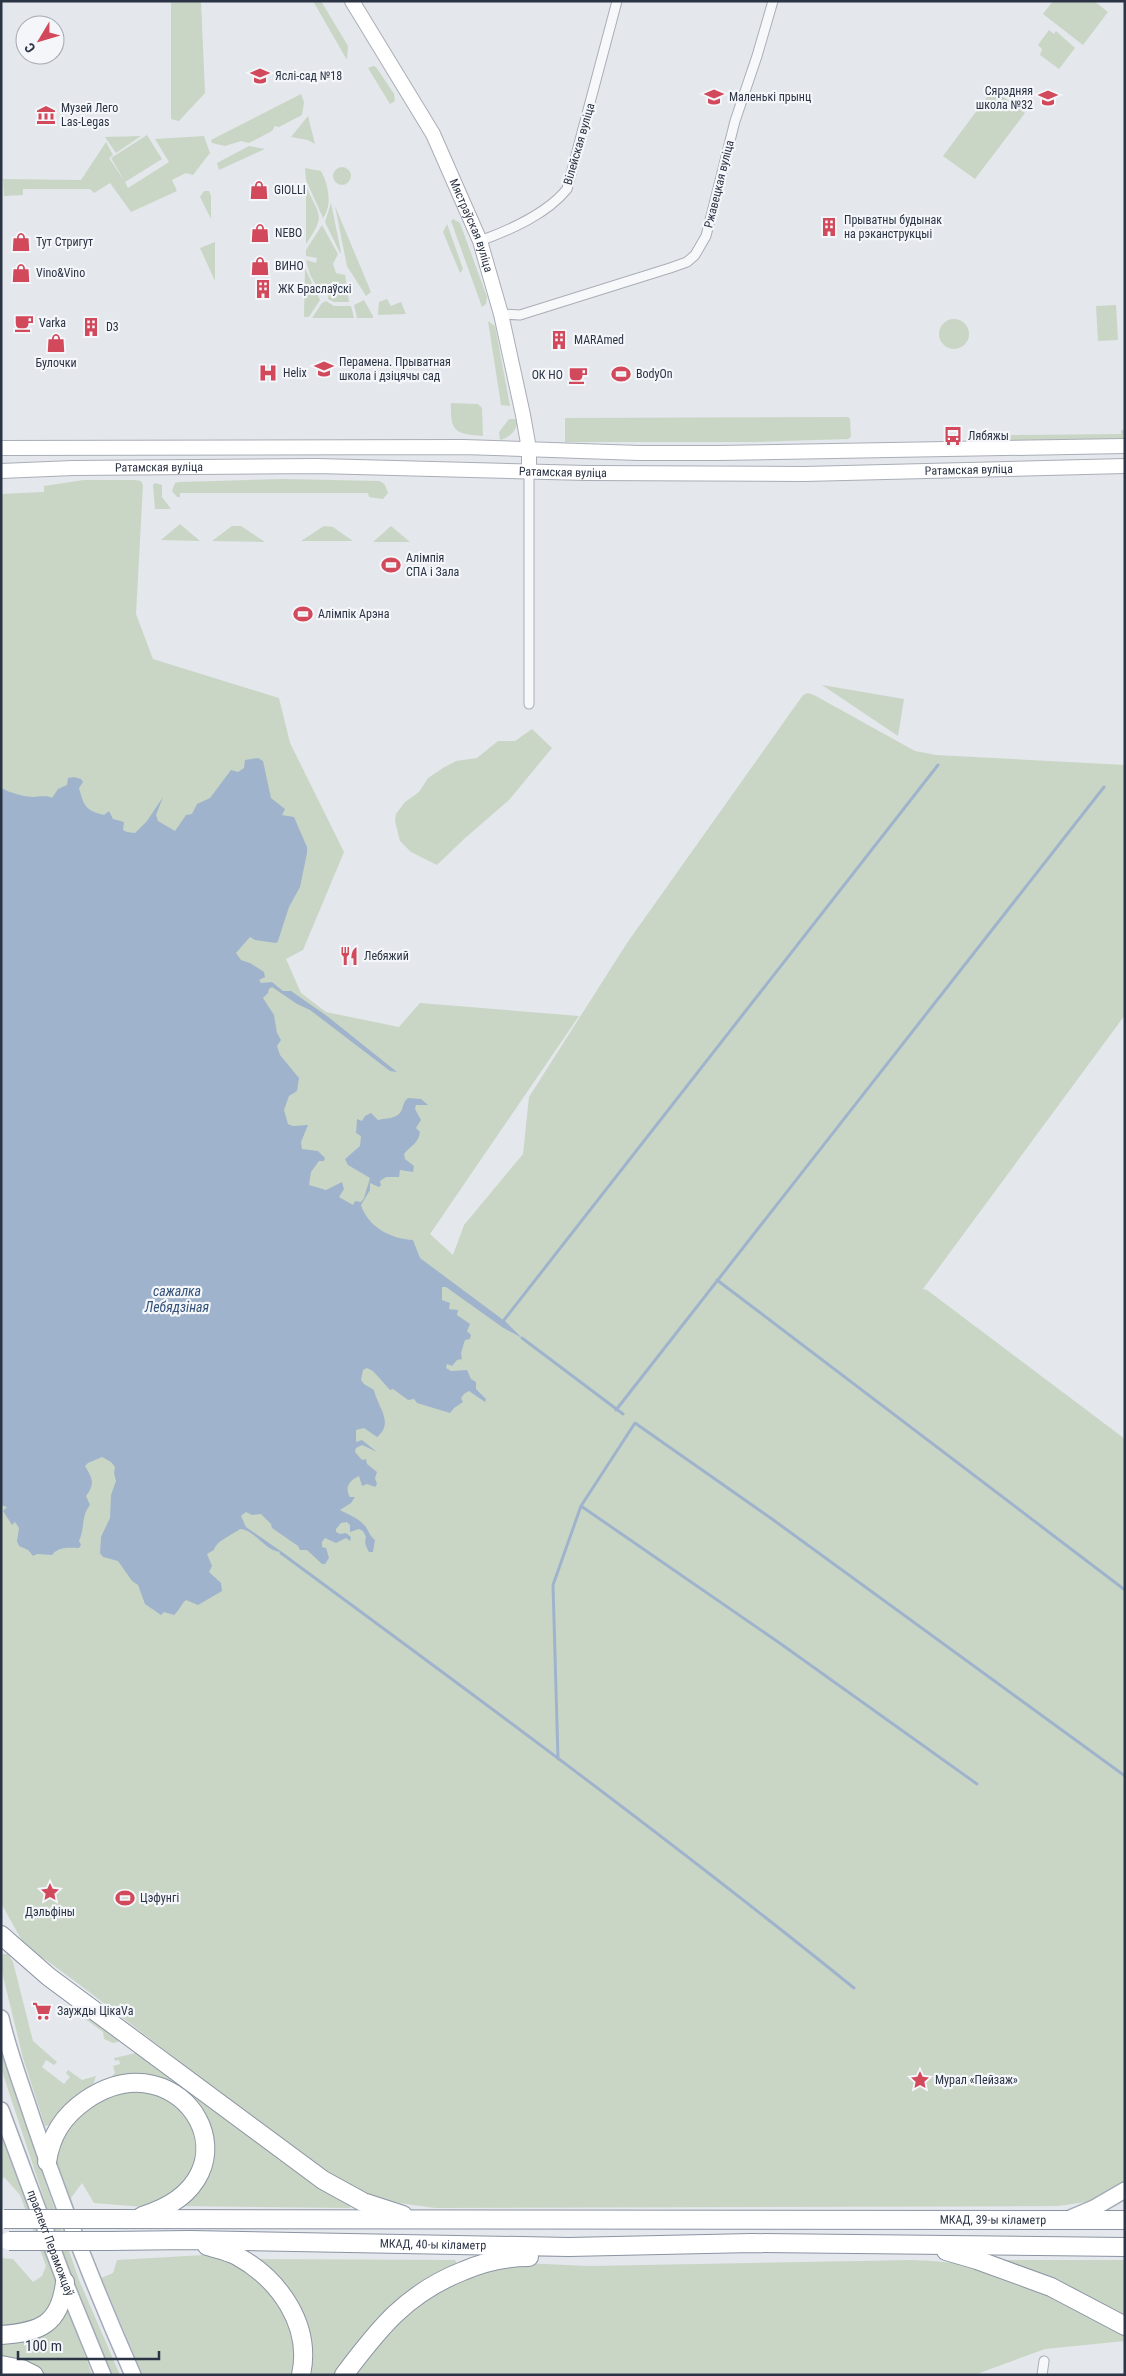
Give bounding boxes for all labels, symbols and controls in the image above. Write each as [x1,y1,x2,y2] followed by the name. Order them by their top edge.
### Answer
[15,15,65,65] north arrow
[21,40,39,56] text: С
[249,65,271,87] school or university icon: Яслі-сад №18
[275,69,342,83] place label: Яслі-сад №18
[976,84,1033,112] place label: Сярэдняя школа №32
[703,86,725,108] school or university icon: Маленькі прынц
[1037,87,1059,109] school or university icon: Сярэдняя школа №32
[729,90,811,104] place label: Маленькі прынц
[61,101,118,129] place label: Музей Лего Las-Legas
[561,101,597,187] street label: Вілейская вуліца
[35,104,57,126] museum icon: Музей Лего Las-Legas
[701,138,737,229] street label: Ржавецкая вуліца
[447,177,496,274] street label: Мястраўская вуліца
[248,179,270,201] shop icon: GIOLLI
[274,183,306,197] place label: GIOLLI
[844,213,942,241] place label: Прыватны будынак на рэканструкцыі
[818,216,840,238] building icon: Прыватны будынак на рэканструкцыі
[249,222,271,244] shop icon: NEBO
[275,226,302,240] place label: NEBO
[10,231,32,253] shop icon: Тут Стригут
[36,235,93,249] place label: Тут Стригут
[249,255,271,277] shop icon: ВИНО
[275,259,304,273] place label: ВИНО
[10,262,32,284] shop icon: Vino&Vino
[36,266,85,280] place label: Vino&Vino
[252,278,274,300] building icon: ЖК Браслаўскі
[278,282,352,296] place label: ЖК Браслаўскі
[13,312,35,334] cafe icon: Varka
[39,316,66,330] place label: Varka
[80,316,102,338] building icon: D3
[106,320,119,334] place label: D3
[548,329,570,351] building icon: MARAmed
[45,332,67,354] shop icon: Булочки
[574,333,624,347] place label: MARAmed
[339,355,451,383] place label: Перамена. Прыватная школа і дзіцячы сад
[35,356,77,370] place label: Булочки
[313,358,335,380] school or university icon: Перамена. Прыватная школа і дзіцячы сад
[257,362,279,384] hospital icon: Helix
[610,363,632,385] sports icon: BodyOn
[567,364,589,386] cafe icon: ОК НО
[283,366,307,380] place label: Helix
[636,367,673,381] place label: BodyOn
[532,368,563,382] place label: ОК НО
[942,425,964,447] bus stop icon: Лябяжы
[968,429,1009,443] place label: Лябяжы
[115,460,203,475] street label: Ратамская вуліца
[925,462,1013,478] street label: Ратамская вуліца
[519,464,607,480] street label: Ратамская вуліца
[406,551,460,579] place label: Алімпія СПА і Зала
[380,554,402,576] sports icon: Алімпія СПА і Зала
[292,603,314,625] sports icon: Алімпік Арэна
[318,607,390,621] place label: Алімпік Арэна
[338,945,360,967] restaurant icon: Лебяжий
[364,949,409,963] place label: Лебяжий
[144,1283,210,1315] water label: сажалка Лебядзіная
[39,1881,61,1903] place icon: Дэльфіны
[114,1887,136,1909] sports icon: Цэфунгі
[140,1891,179,1905] place label: Цэфунгі
[25,1905,75,1919] place label: Дэльфіны
[31,2000,53,2022] supermarket icon: Заужды ЦікаVа
[57,2004,134,2018] place label: Заужды ЦікаVа
[909,2069,931,2091] place icon: Мурал «Пейзаж»
[935,2073,1018,2087] place label: Мурал «Пейзаж»
[24,2188,77,2298] street label: праспект Пераможцаў
[940,2213,1046,2227] street label: МКАД, 39-ы кіламетр
[380,2237,486,2252] street label: МКАД, 40-ы кіламетр
[18,2328,159,2360] scale bar
[25,2337,62,2355] text: 100 m

